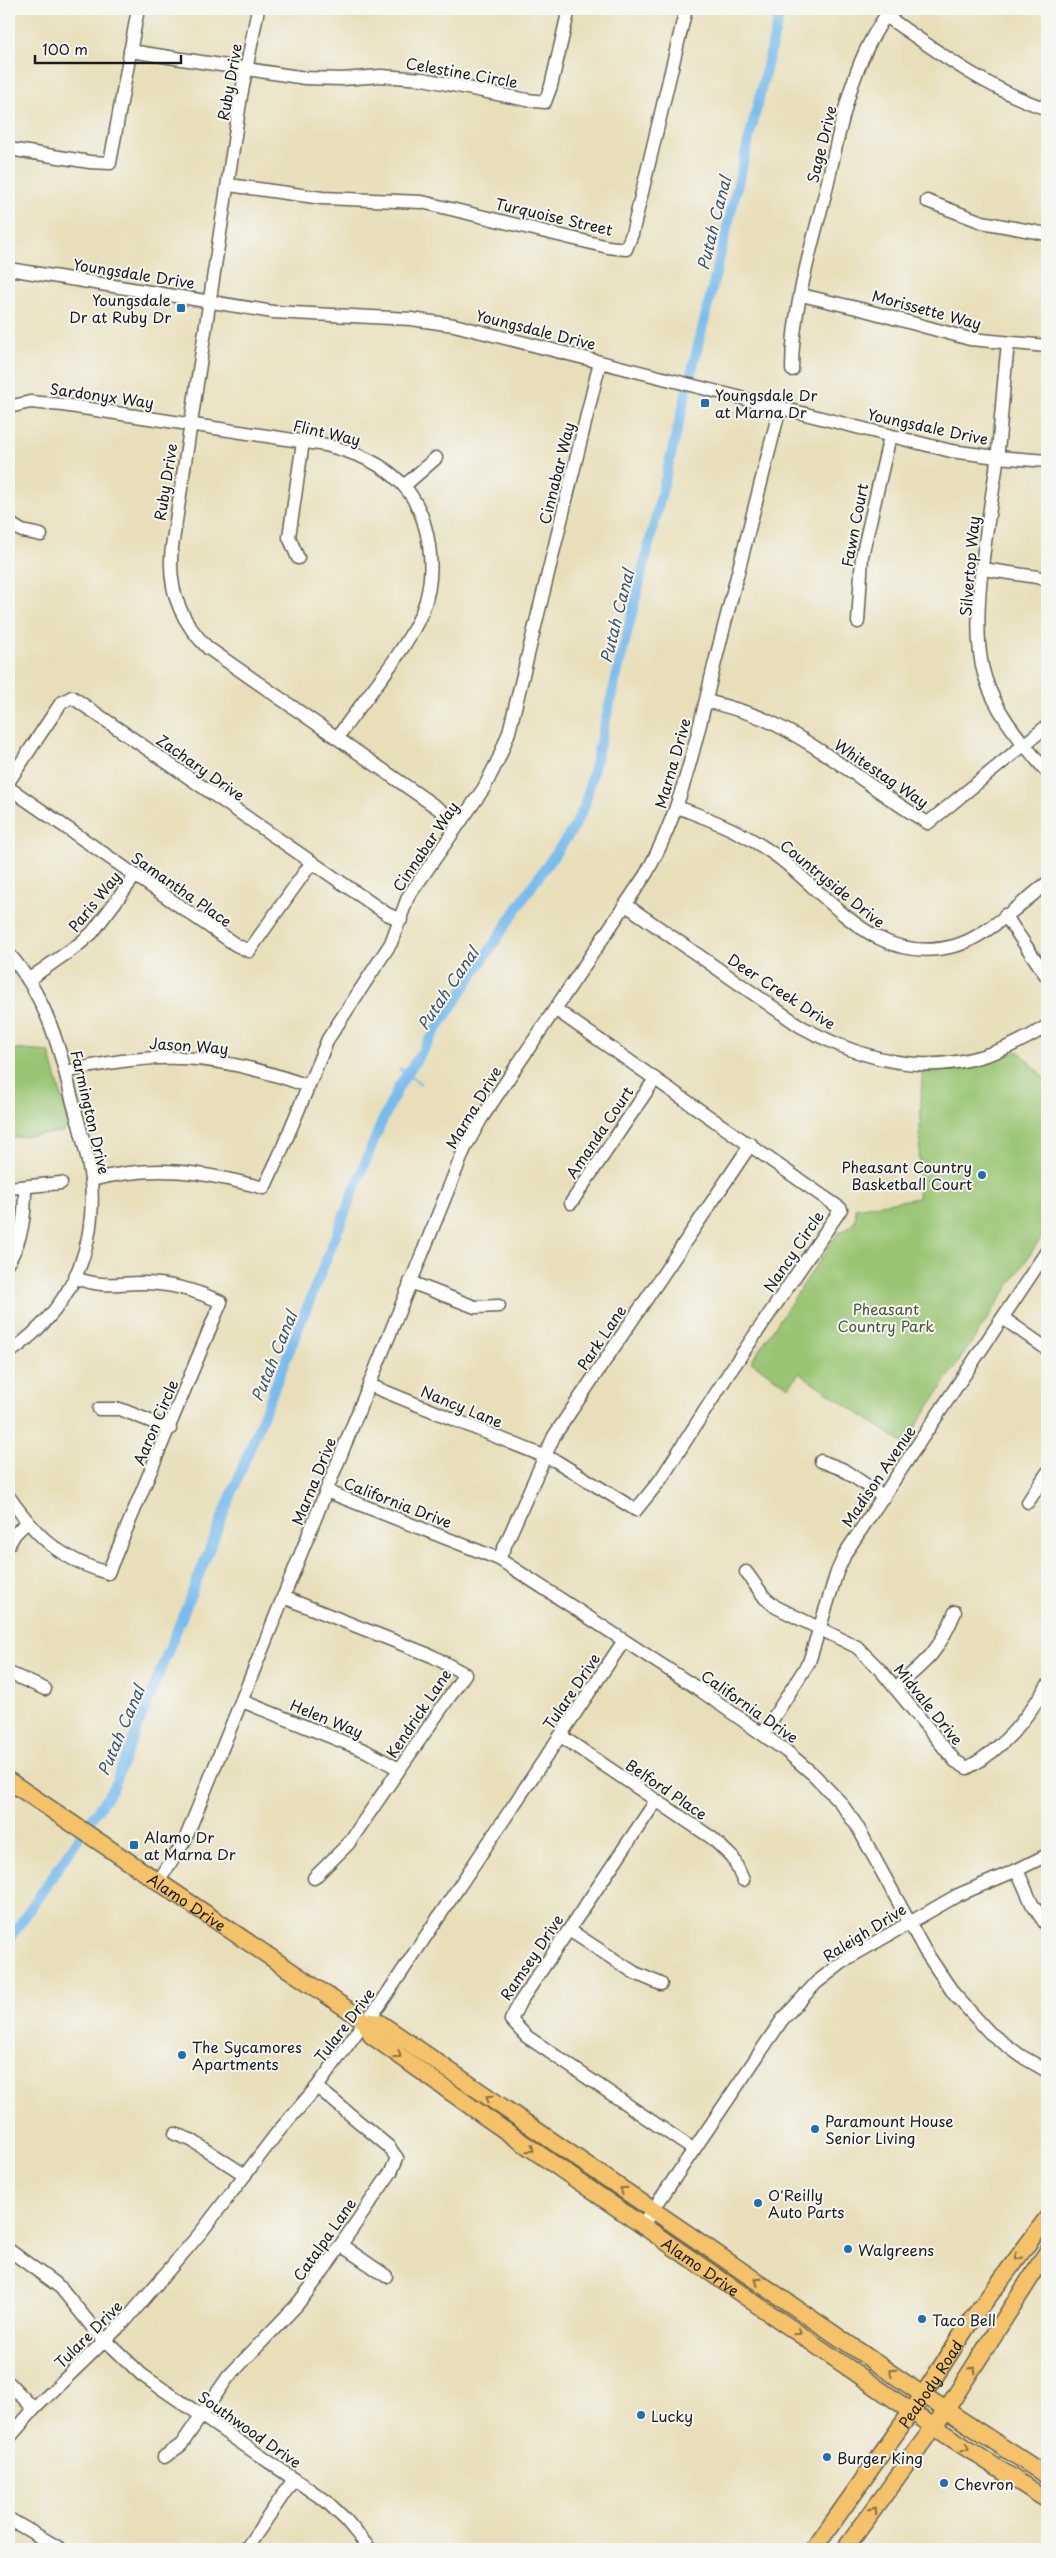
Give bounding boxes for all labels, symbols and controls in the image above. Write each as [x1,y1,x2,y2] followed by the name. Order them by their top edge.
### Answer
[35,32,181,64] scale bar
[42,37,88,60] text: 100 m
[211,42,247,122] street label: Ruby Drive
[404,51,520,93] street label: Celestine Circle
[800,103,842,185] street label: Sage Drive
[690,171,737,272] water label: Putah Canal
[493,191,615,241] street label: Turquoise Street
[72,252,196,294] street label: Youngsdale Drive
[870,283,984,335] street label: Morissette Way
[69,288,171,328] place label: Youngsdale Dr at Ruby Dr
[175,302,187,314] marker: Youngsdale Dr at Ruby Dr
[474,303,598,355] street label: Youngsdale Drive
[49,376,155,414] street label: Sardonyx Way
[715,383,817,423] place label: Youngsdale Dr at Marna Dr
[699,397,711,409] marker: Youngsdale Dr at Marna Dr
[866,402,990,450] street label: Youngsdale Drive
[291,413,363,451] street label: Flint Way
[532,420,580,526] street label: Cinnabar Way
[148,442,182,522] street label: Ruby Drive
[835,481,873,569] street label: Fawn Court
[953,515,985,617] street label: Silvertop Way
[593,564,640,665] water label: Putah Canal
[648,715,696,811] street label: Marna Drive
[152,728,250,806] street label: Zachary Drive
[830,733,934,813] street label: Whitestag Way
[386,796,464,896] street label: Cinnabar Way
[776,833,890,933] street label: Countryside Drive
[127,846,237,932] street label: Samantha Place
[62,866,126,936] street label: Paris Way
[410,940,485,1034] water label: Putah Canal
[724,947,841,1035] street label: Deer Creek Drive
[149,1031,229,1059] street label: Jason Way
[66,1048,116,1176] street label: Farmington Drive
[439,1061,507,1153] street label: Marna Drive
[560,1081,638,1183] street label: Amanda Court
[842,1155,972,1195] place label: Pheasant Country Basketball Court
[976,1169,988,1181] marker: Pheasant Country Basketball Court
[757,1206,829,1296] street label: Nancy Circle
[838,1297,934,1337] park label: Pheasant Country Park
[571,1300,631,1374] street label: Park Lane
[244,1305,303,1405] water label: Putah Canal
[127,1376,183,1468] street label: Aaron Circle
[418,1379,506,1433] street label: Nancy Lane
[835,1421,921,1531] street label: Madison Avenue
[285,1434,341,1528] street label: Marna Drive
[341,1471,455,1533] street label: California Drive
[537,1648,605,1734] street label: Tulare Drive
[889,1658,969,1750] street label: Midvale Drive
[380,1664,456,1762] street label: Kendrick Lane
[697,1664,803,1748] street label: California Drive
[90,1679,151,1779] water label: Putah Canal
[287,1693,367,1743] street label: Helen Way
[622,1753,712,1825] street label: Belford Place
[144,1825,236,1865] place label: Alamo Dr at Marna Dr
[128,1839,140,1851] marker: Alamo Dr at Marna Dr
[143,1866,231,1936] street label: Alamo Drive
[818,1897,910,1967] street label: Raleigh Drive
[494,1909,568,2005] street label: Ramsey Drive
[308,1983,380,2067] street label: Tulare Drive
[192,2035,302,2075] place label: The Sycamores Apartments
[176,2049,188,2061] marker: The Sycamores Apartments
[392,2049,402,2058] one-way arrow
[486,2095,495,2104] one-way arrow
[825,2109,953,2149] place label: Paramount House Senior Living
[809,2123,821,2135] marker: Paramount House Senior Living
[525,2143,534,2152] one-way arrow
[768,2183,844,2223] place label: O'Reilly Auto Parts
[620,2187,629,2196] one-way arrow
[287,2193,361,2285] street label: Catalpa Lane
[752,2197,764,2209] marker: O'Reilly Auto Parts
[657,2231,745,2301] street label: Alamo Drive
[858,2238,934,2261] place label: Walgreens
[842,2243,854,2255] marker: Walgreens
[1015,2251,1024,2261] one-way arrow
[754,2278,764,2287] one-way arrow
[49,2295,127,2373] street label: Tulare Drive
[932,2308,996,2331] place label: Taco Bell
[916,2313,928,2325] marker: Taco Bell
[793,2326,802,2335] one-way arrow
[892,2335,967,2432] street label: Peabody Road
[966,2366,976,2375] one-way arrow
[888,2369,898,2378] one-way arrow
[194,2385,306,2473] street label: Southwood Drive
[651,2404,693,2427] place label: Lucky
[635,2409,647,2421] marker: Lucky
[960,2442,969,2451] one-way arrow
[837,2446,923,2469] place label: Burger King
[821,2451,833,2463] marker: Burger King
[954,2472,1014,2495] place label: Chevron
[938,2477,950,2489] marker: Chevron
[868,2506,877,2516] one-way arrow

